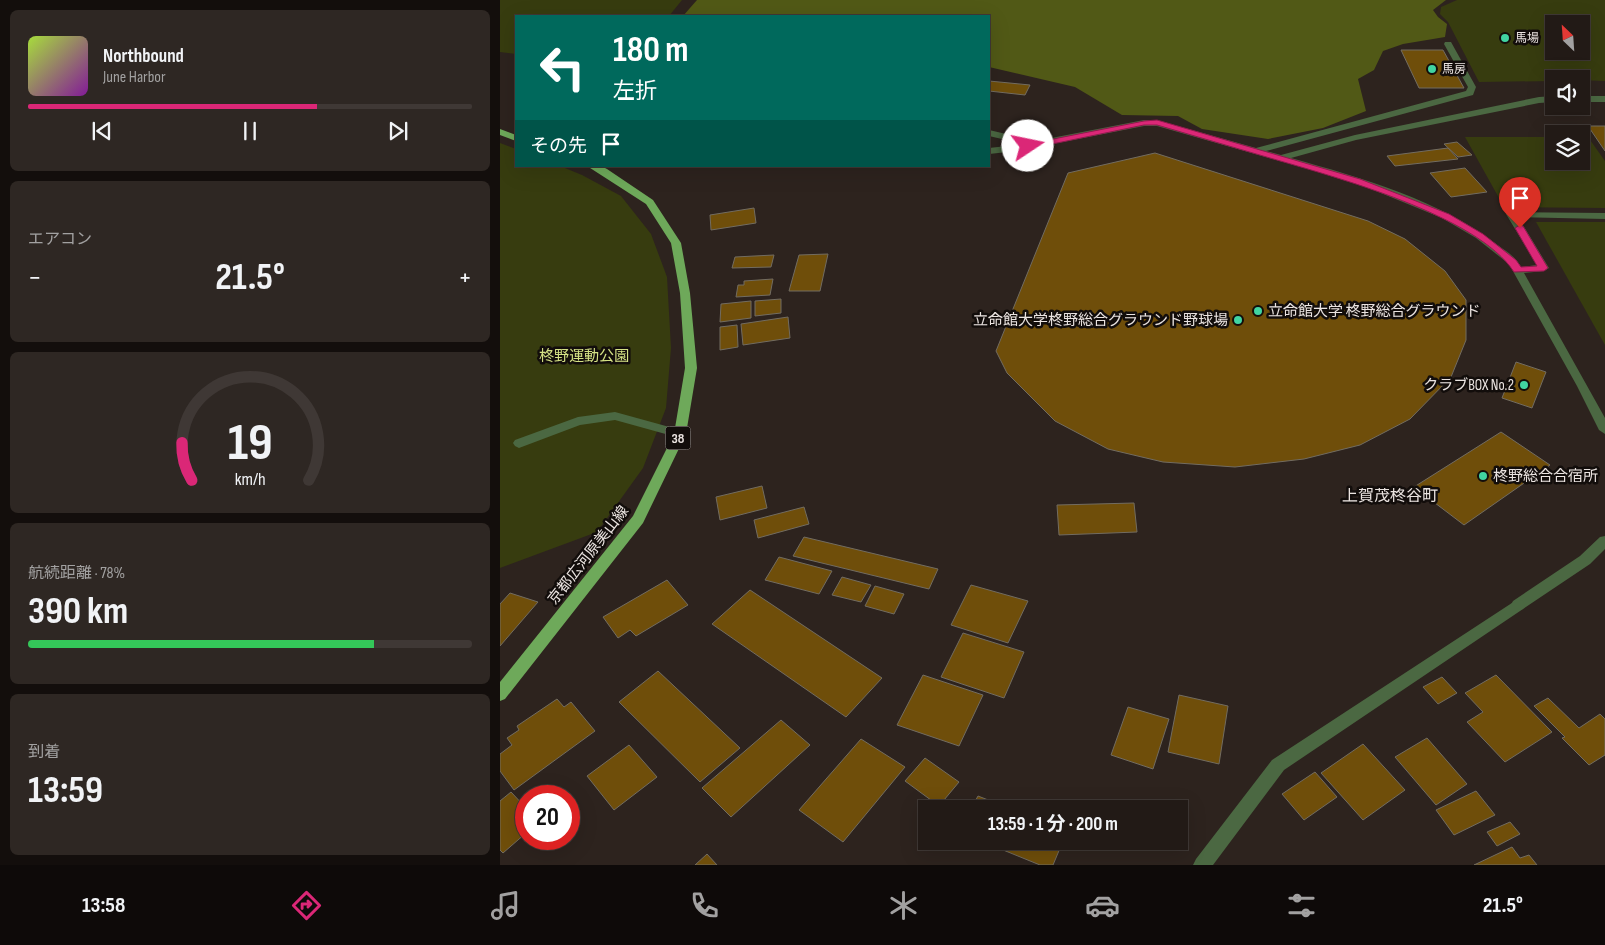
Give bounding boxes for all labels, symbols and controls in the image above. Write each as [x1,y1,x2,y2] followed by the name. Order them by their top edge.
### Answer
[1545,15,1590,60] north arrow
[1545,15,1590,170] map controls
[613,29,689,72] text: 180 m
[1515,31,1539,46] place label: 馬場
[1499,32,1511,44] marker: 馬場
[530,35,595,100] icon: left
[103,45,184,68] text: Northbound
[1442,62,1466,77] place label: 馬房
[1426,63,1438,75] marker: 馬房
[103,68,166,87] text: June Harbor
[1545,70,1590,115] button: sound
[613,78,657,105] text: 左折
[88,117,116,145] icon: previous
[236,117,264,145] icon: pause
[384,117,412,145] icon: next
[1001,119,1053,171] position arrow
[1545,125,1590,170] button: layers
[597,130,625,158] icon: arrive
[530,135,587,158] text: その先
[1499,177,1541,228] pin
[1506,184,1534,212] icon: arrive
[28,230,92,249] text: エアコン
[215,255,285,300] text: 21.5°
[28,261,42,294] text: −
[458,261,472,294] text: +
[1268,302,1480,321] place label: 立命館大学 柊野総合グラウンド
[1252,305,1264,317] marker: 立命館大学 柊野総合グラウンド
[973,311,1228,330] place label: 立命館大学柊野総合グラウンド野球場
[1232,314,1244,326] marker: 立命館大学柊野総合グラウンド野球場
[539,347,629,366] park label: 柊野運動公園
[1423,376,1514,395] place label: クラブBOX No.2
[1518,379,1530,391] marker: クラブBOX No.2
[227,412,273,475] text: 19
[666,426,690,449] road number: 38
[1493,467,1598,486] place label: 柊野総合合宿所
[235,469,265,490] text: km/h
[1477,470,1489,482] marker: 柊野総合合宿所
[1342,487,1438,506] district label: 上賀茂柊谷町
[544,502,633,608] street label: 京都広河原美山線
[28,564,125,583] text: 航続距離 · 78%
[28,589,128,634] text: 390 km
[28,743,60,762] text: 到着
[28,768,103,813] text: 13:59
[515,785,580,850] speed limit sign: 20
[988,813,1118,836] text: 13:59 · 1 分 · 200 m
[289,888,324,923] icon: directions
[488,888,523,923] icon: music
[687,888,722,923] icon: phone
[886,888,921,923] icon: climate
[1085,888,1120,923] icon: car
[1284,888,1319,923] icon: filters
[82,892,125,919] text: 13:58
[1483,892,1523,919] text: 21.5°

